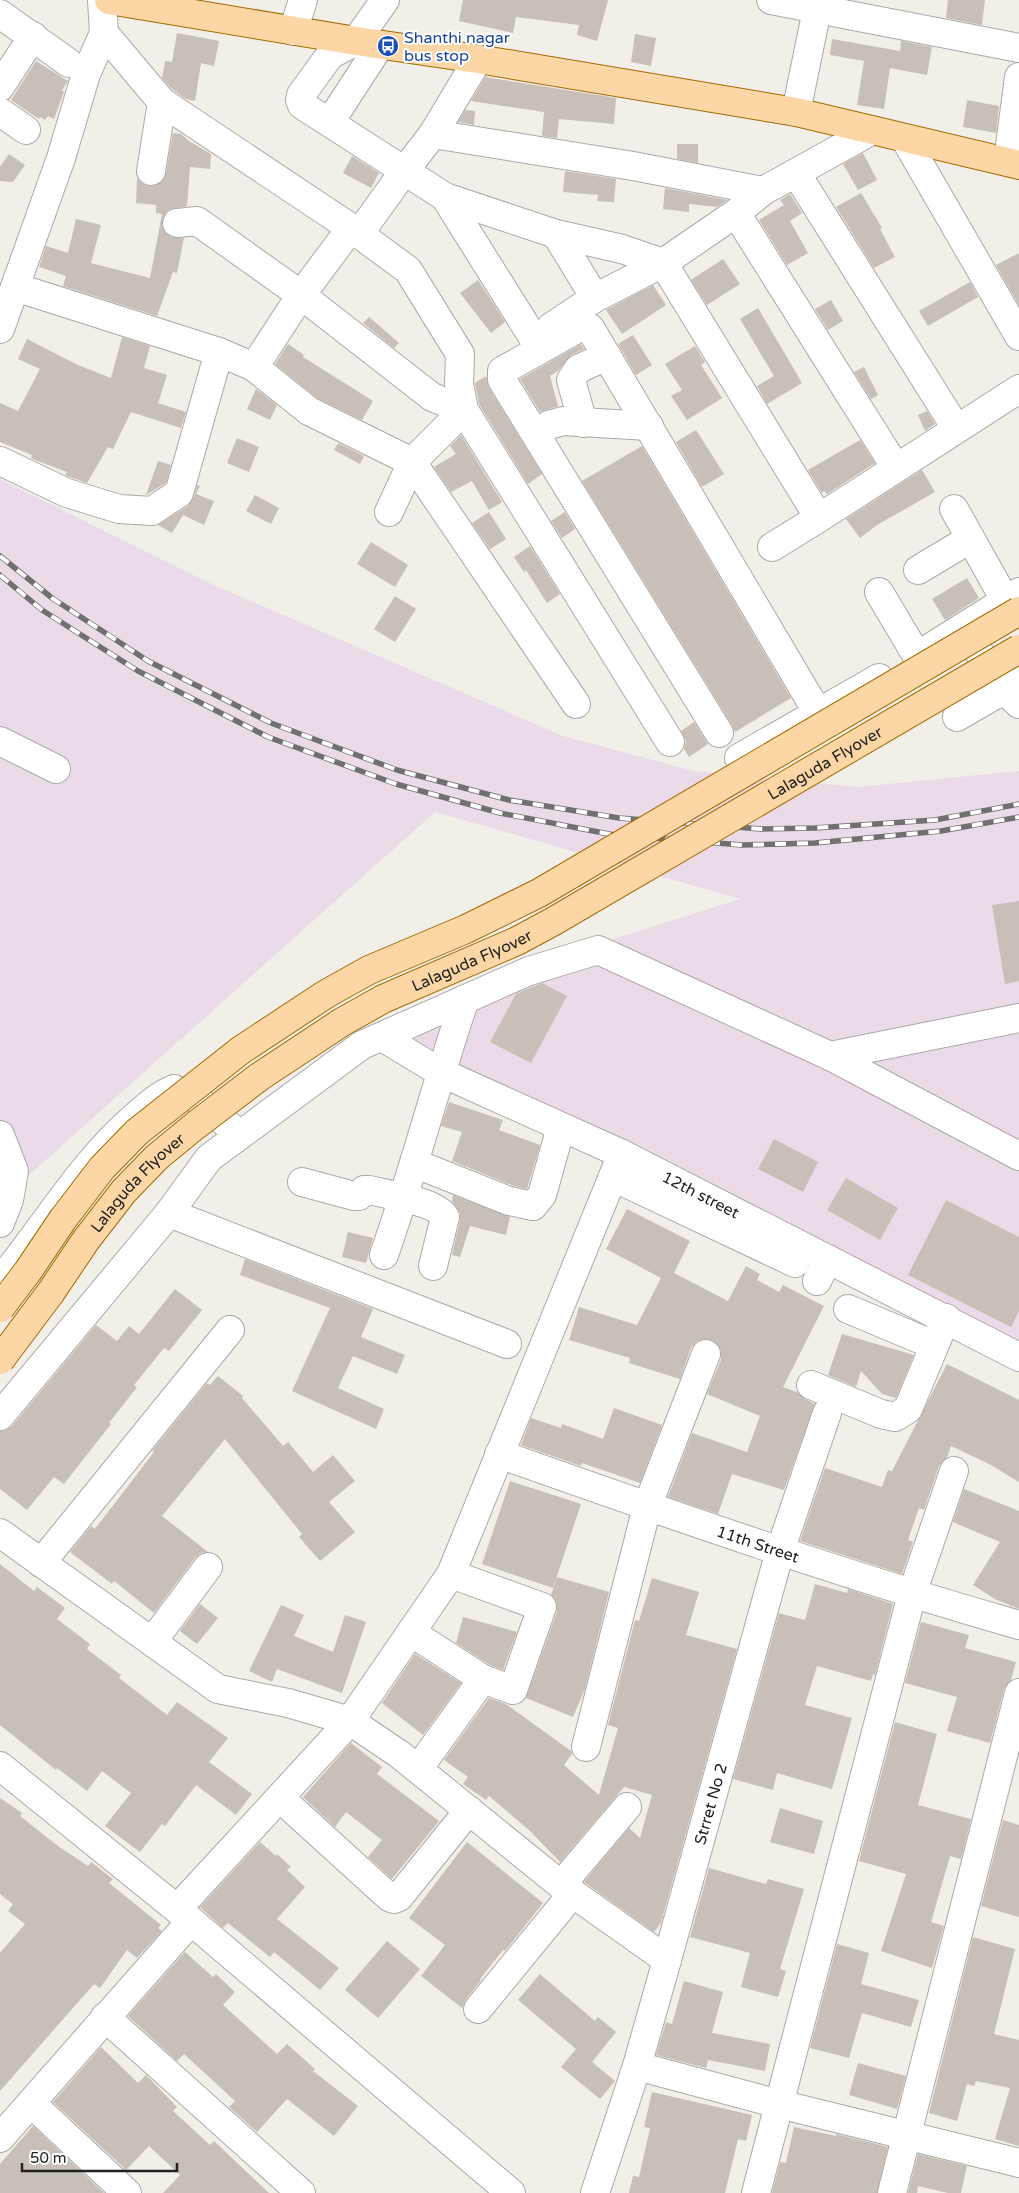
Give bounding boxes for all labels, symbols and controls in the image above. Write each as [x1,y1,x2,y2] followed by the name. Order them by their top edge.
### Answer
[404,28,511,66] place label: Shanthi nagar bus stop
[376,34,400,58] bus stop icon: Shanthi nagar bus stop
[764,722,887,805] street label: Lalaguda Flyover
[409,925,537,996] street label: Lalaguda Flyover
[87,1129,190,1237] street label: Lalaguda Flyover
[658,1167,742,1223] street label: 12th street
[714,1521,802,1568] street label: 11th Street
[690,1761,732,1847] street label: Strret No 2
[22,2140,178,2172] scale bar
[30,2149,67,2167] text: 50 m

